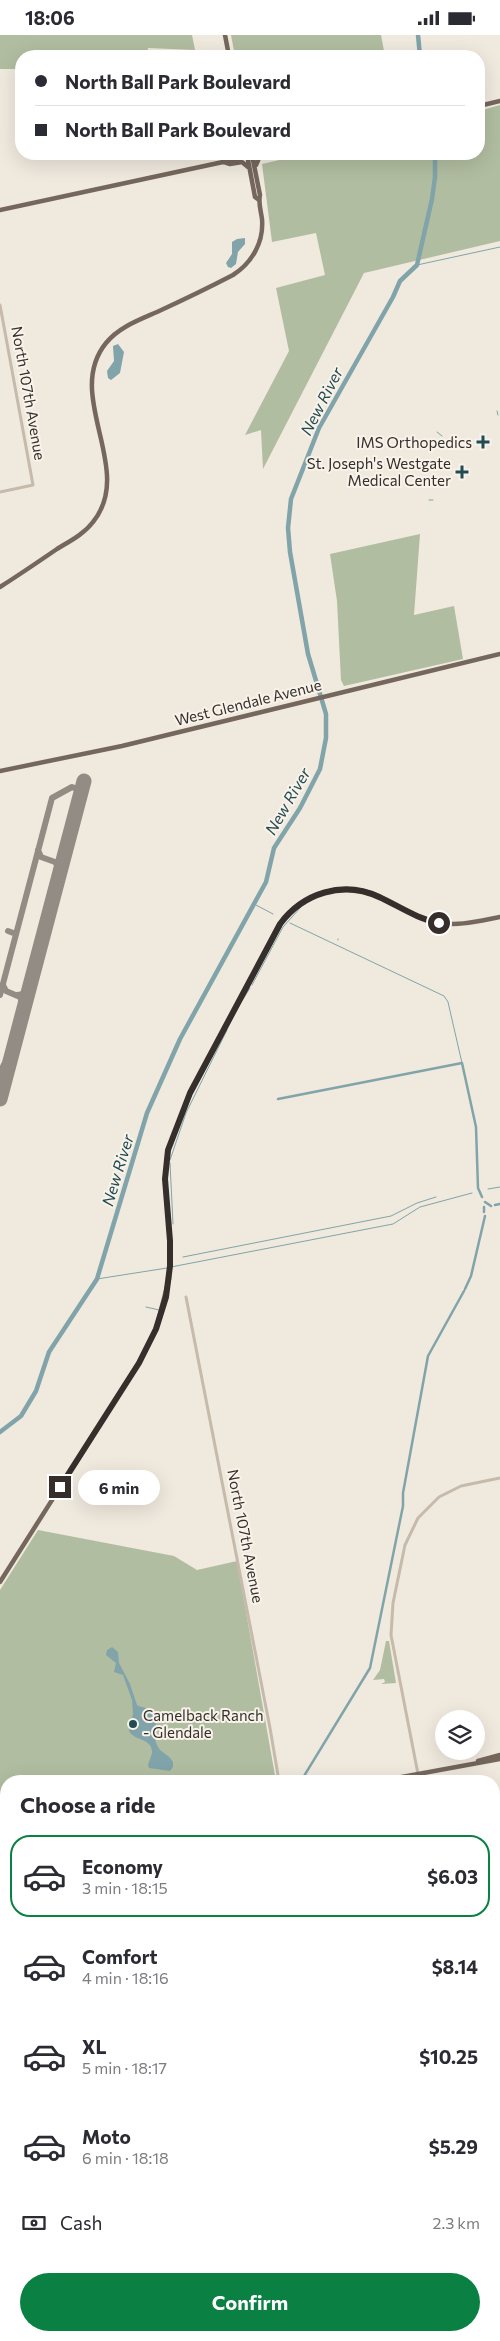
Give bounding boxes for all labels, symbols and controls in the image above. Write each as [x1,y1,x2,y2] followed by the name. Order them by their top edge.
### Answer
[25,6,75,29] text: 18:06
[65,70,291,93] text: North Ball Park Boulevard
[65,118,291,141] text: North Ball Park Boulevard
[8,325,50,461] street label: North 107th Avenue
[296,363,347,438] water label: New River
[356,433,472,451] place label: IMS Orthopedics
[476,435,490,449] marker: IMS Orthopedics
[307,454,451,489] place label: St. Joseph's Westgate Medical Center
[455,465,469,479] marker: St. Joseph's Westgate Medical Center
[173,675,323,729] street label: West Glendale Avenue
[260,764,314,838] water label: New River
[428,912,450,934] route start
[97,1131,137,1208] water label: New River
[224,1468,268,1604] street label: North 107th Avenue
[78,1469,160,1505] callout: 6 min
[49,1476,71,1498] route end
[99,1478,139,1497] text: 6 min
[143,1706,264,1741] place label: Camelback Ranch - Glendale
[435,1710,485,1760] map controls
[435,1710,485,1760] button: layers
[127,1718,139,1730] marker: Camelback Ranch - Glendale
[20,1791,155,1818] text: Choose a ride
[22,1854,67,1899] icon: car
[82,1855,163,1878] text: Economy
[427,1865,478,1888] text: $6.03
[82,1878,168,1897] text: 3 min · 18:15
[22,1944,67,1989] icon: car
[82,1945,158,1968] text: Comfort
[432,1955,478,1978] text: $8.14
[82,1968,169,1987] text: 4 min · 18:16
[22,2034,67,2079] icon: car
[82,2035,107,2058] text: XL
[419,2045,478,2068] text: $10.25
[82,2058,167,2077] text: 5 min · 18:17
[22,2124,67,2169] icon: car
[82,2125,131,2148] text: Moto
[429,2135,478,2158] text: $5.29
[82,2148,169,2167] text: 6 min · 18:18
[20,2209,48,2237] icon: cash
[60,2211,102,2234] text: Cash
[433,2213,480,2232] text: 2.3 km
[20,2273,480,2331] button: Confirm

